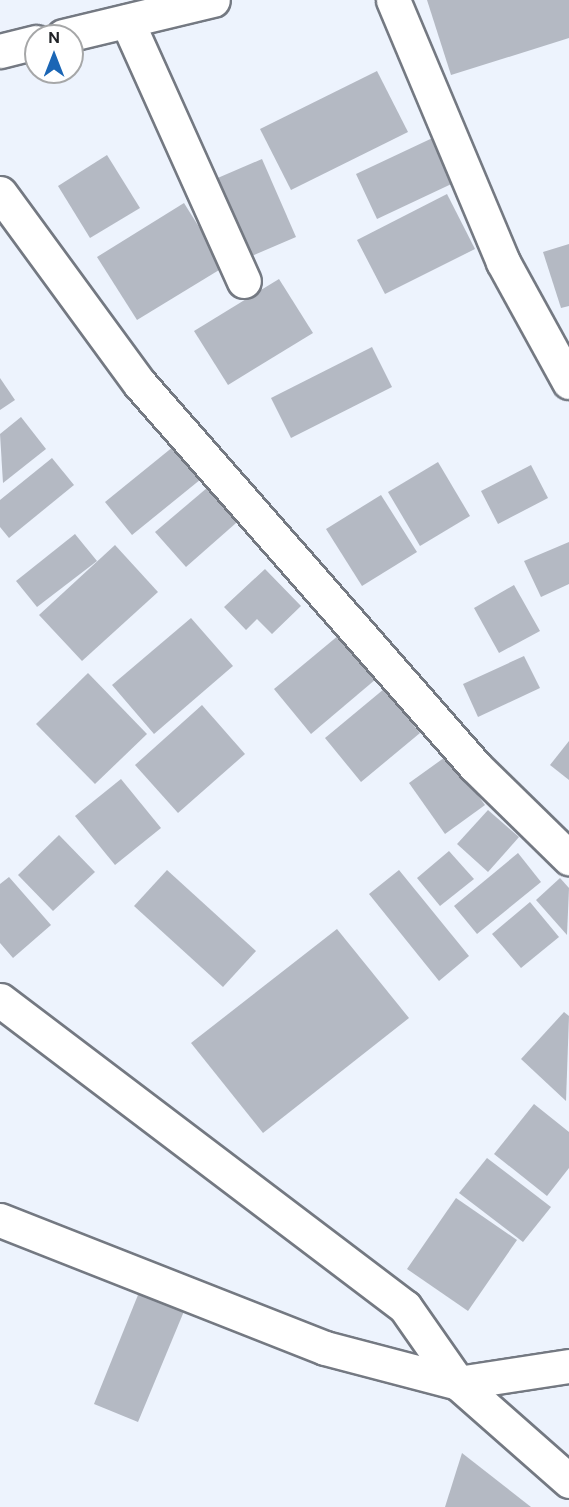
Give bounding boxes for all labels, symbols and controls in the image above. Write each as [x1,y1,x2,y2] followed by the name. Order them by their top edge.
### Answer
[24,24,84,84] north arrow
[48,27,60,48] text: N

